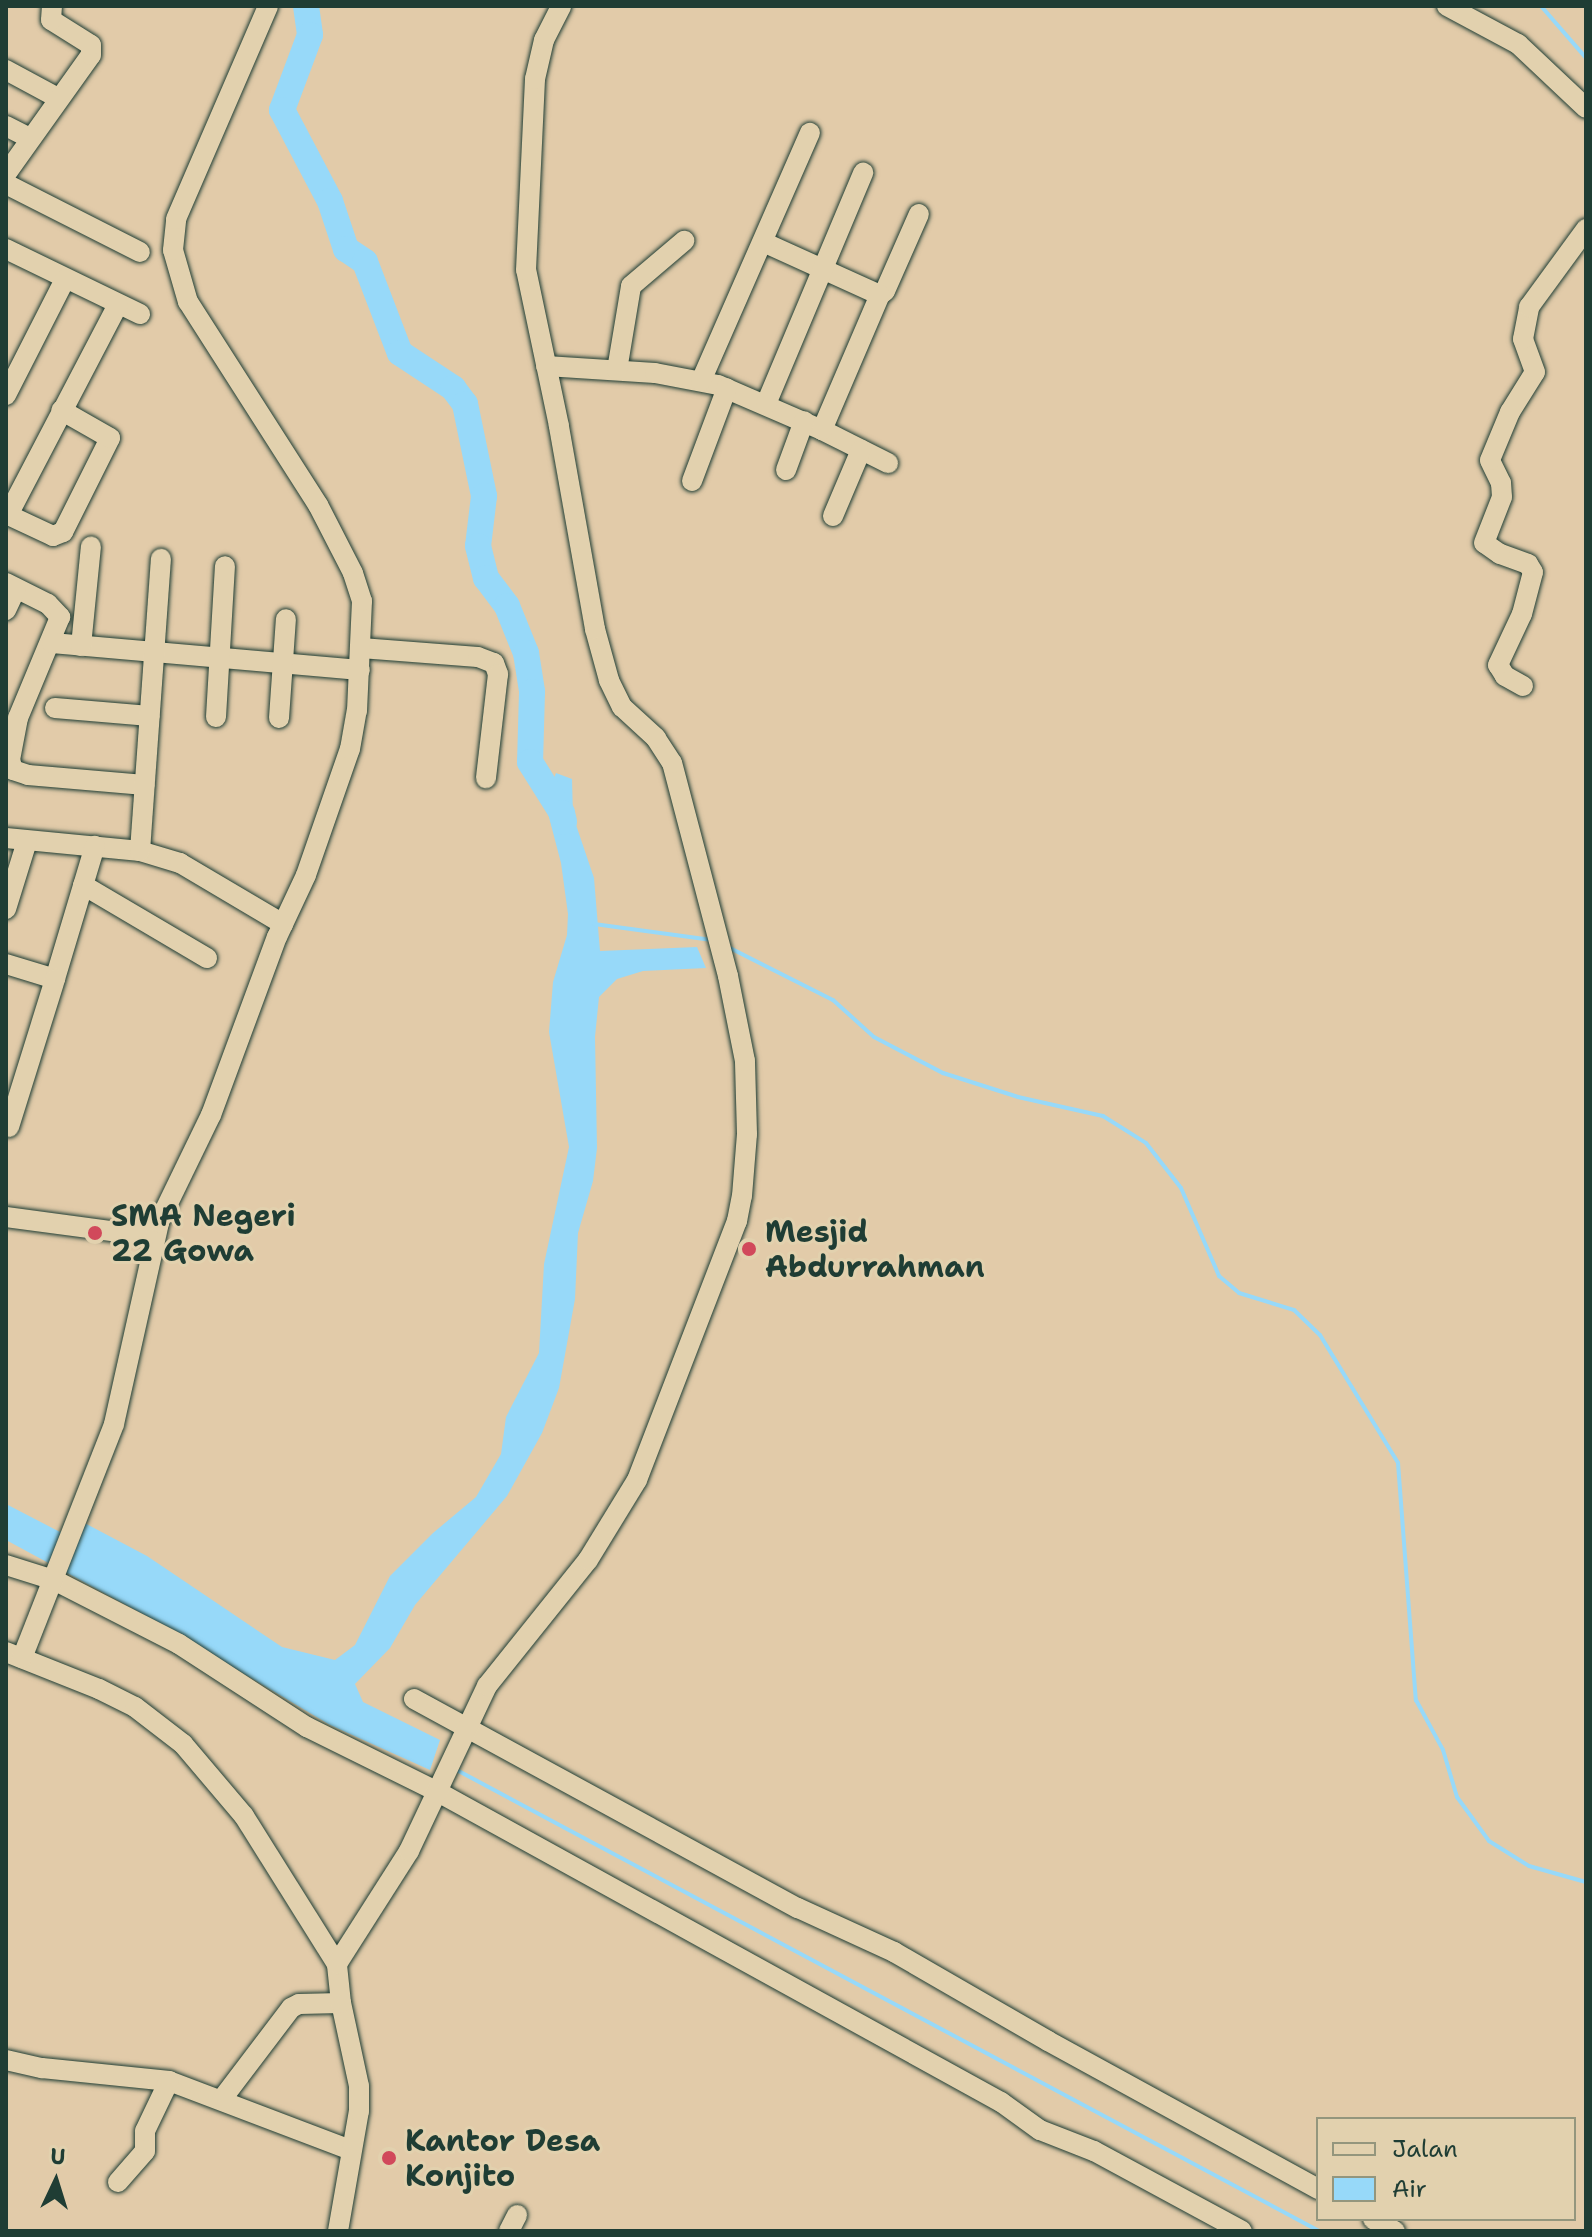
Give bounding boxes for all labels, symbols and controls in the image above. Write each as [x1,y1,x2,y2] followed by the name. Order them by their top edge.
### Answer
[111,1198,296,1268] place label: SMA Negeri 22 Gowa
[765,1214,985,1284] place label: Mesjid Abdurrahman
[86,1224,104,1242] marker: SMA Negeri 22 Gowa
[740,1240,758,1258] marker: Mesjid Abdurrahman
[1316,2117,1576,2221] legend
[405,2123,600,2194] place label: Kantor Desa Konjito
[1392,2133,1458,2165] text: Jalan
[16,2141,96,2221] north arrow
[49,2142,66,2172] text: U
[380,2149,398,2167] marker: Kantor Desa Konjito
[1392,2173,1427,2205] text: Air

